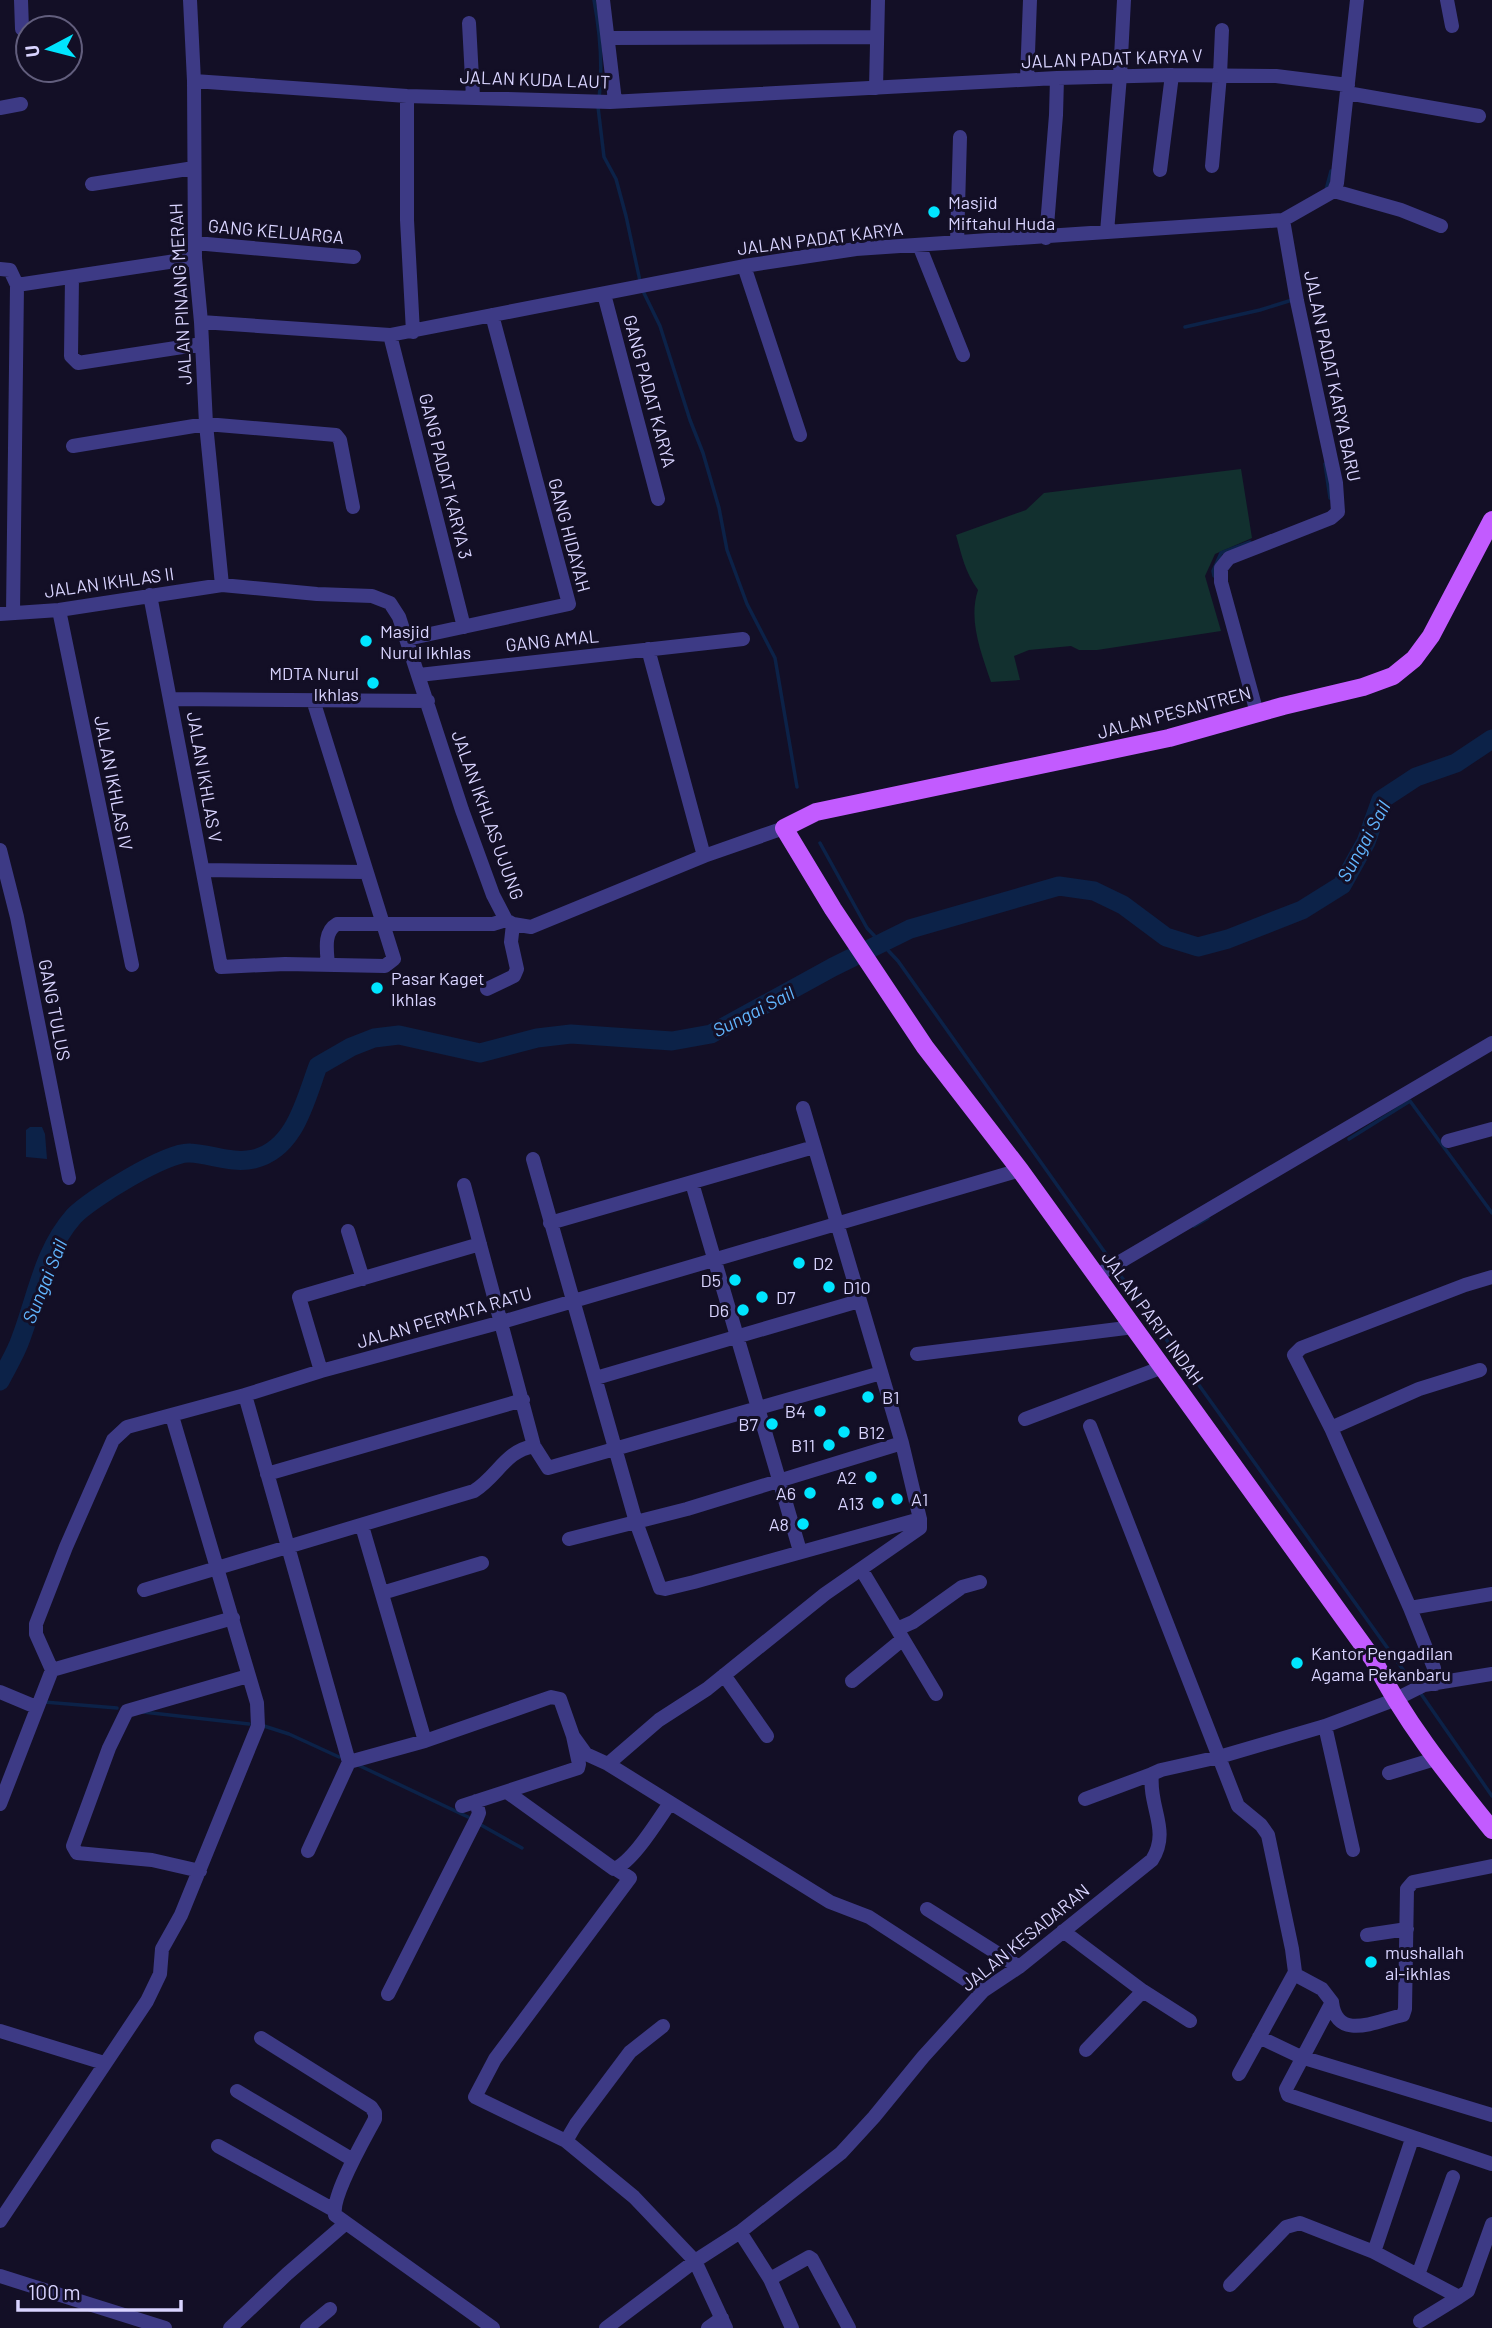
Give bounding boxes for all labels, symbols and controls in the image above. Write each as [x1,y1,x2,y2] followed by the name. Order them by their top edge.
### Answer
[14,14,84,84] north arrow
[19,44,44,58] text: U
[1021,44,1203,72] street label: JALAN PADAT KARYA V
[459,65,611,93] street label: JALAN KUDA LAUT
[948,191,1055,234] place label: Masjid Miftahul Huda
[164,202,196,386] street label: JALAN PINANG MERAH
[926,204,942,220] marker: Masjid Miftahul Huda
[207,214,345,248] street label: GANG KELUARGA
[736,217,904,259] street label: JALAN PADAT KARYA
[1300,268,1366,484] street label: JALAN PADAT KARYA BARU
[619,312,681,470] street label: GANG PADAT KARYA
[415,391,477,561] street label: GANG PADAT KARYA 3
[544,476,596,594] street label: GANG HIDAYAH
[43,562,175,602] street label: JALAN IKHLAS II
[380,620,471,663] place label: Masjid Nurul Ikhlas
[504,624,600,656] street label: GANG AMAL
[358,633,374,649] marker: Masjid Nurul Ikhlas
[269,662,359,705] place label: MDTA Nurul Ikhlas
[365,675,381,691] marker: MDTA Nurul Ikhlas
[1095,681,1253,743] street label: JALAN PESANTREN
[183,710,227,844] street label: JALAN IKHLAS V
[90,714,138,853] street label: JALAN IKHLAS IV
[447,727,529,903] street label: JALAN IKHLAS UJUNG
[1331,796,1395,885] water label: Sungai Sail
[34,957,76,1063] street label: GANG TULUS
[391,967,485,1010] place label: Pasar Kaget Ikhlas
[369,980,385,996] marker: Pasar Kaget Ikhlas
[708,980,798,1041] water label: Sungai Sail
[17,1235,72,1326] water label: Sungai Sail
[1097,1247,1209,1389] street label: JALAN PARIT INDAH
[813,1252,834,1274] place label: D2
[791,1255,807,1271] marker: D2
[701,1269,721,1291] place label: D5
[727,1272,743,1288] marker: D5
[843,1276,871,1298] place label: D10
[821,1279,837,1295] marker: D10
[354,1281,534,1353] street label: JALAN PERMATA RATU
[776,1286,796,1308] place label: D7
[754,1289,770,1305] marker: D7
[709,1299,729,1321] place label: D6
[735,1302,751,1318] marker: D6
[882,1386,900,1408] place label: B1
[860,1389,876,1405] marker: B1
[785,1400,806,1422] place label: B4
[812,1403,828,1419] marker: B4
[738,1413,758,1435] place label: B7
[764,1416,780,1432] marker: B7
[858,1421,885,1443] place label: B12
[836,1424,852,1440] marker: B12
[791,1434,815,1456] place label: B11
[821,1437,837,1453] marker: B11
[836,1466,857,1488] place label: A2
[863,1469,879,1485] marker: A2
[776,1482,796,1504] place label: A6
[802,1485,818,1501] marker: A6
[911,1488,928,1510] place label: A1
[889,1491,905,1507] marker: A1
[838,1492,864,1514] place label: A13
[870,1495,886,1511] marker: A13
[769,1513,789,1535] place label: A8
[795,1516,811,1532] marker: A8
[1311,1642,1453,1685] place label: Kantor Pengadilan Agama Pekanbaru
[1289,1655,1305,1671] marker: Kantor Pengadilan Agama Pekanbaru
[956,1879,1094,1995] street label: JALAN KESADARAN
[1385,1941,1464,1984] place label: mushallah al-ikhlas
[1363,1954,1379,1970] marker: mushallah al-ikhlas
[18,2268,180,2312] scale bar
[28,2279,81,2304] text: 100 m

